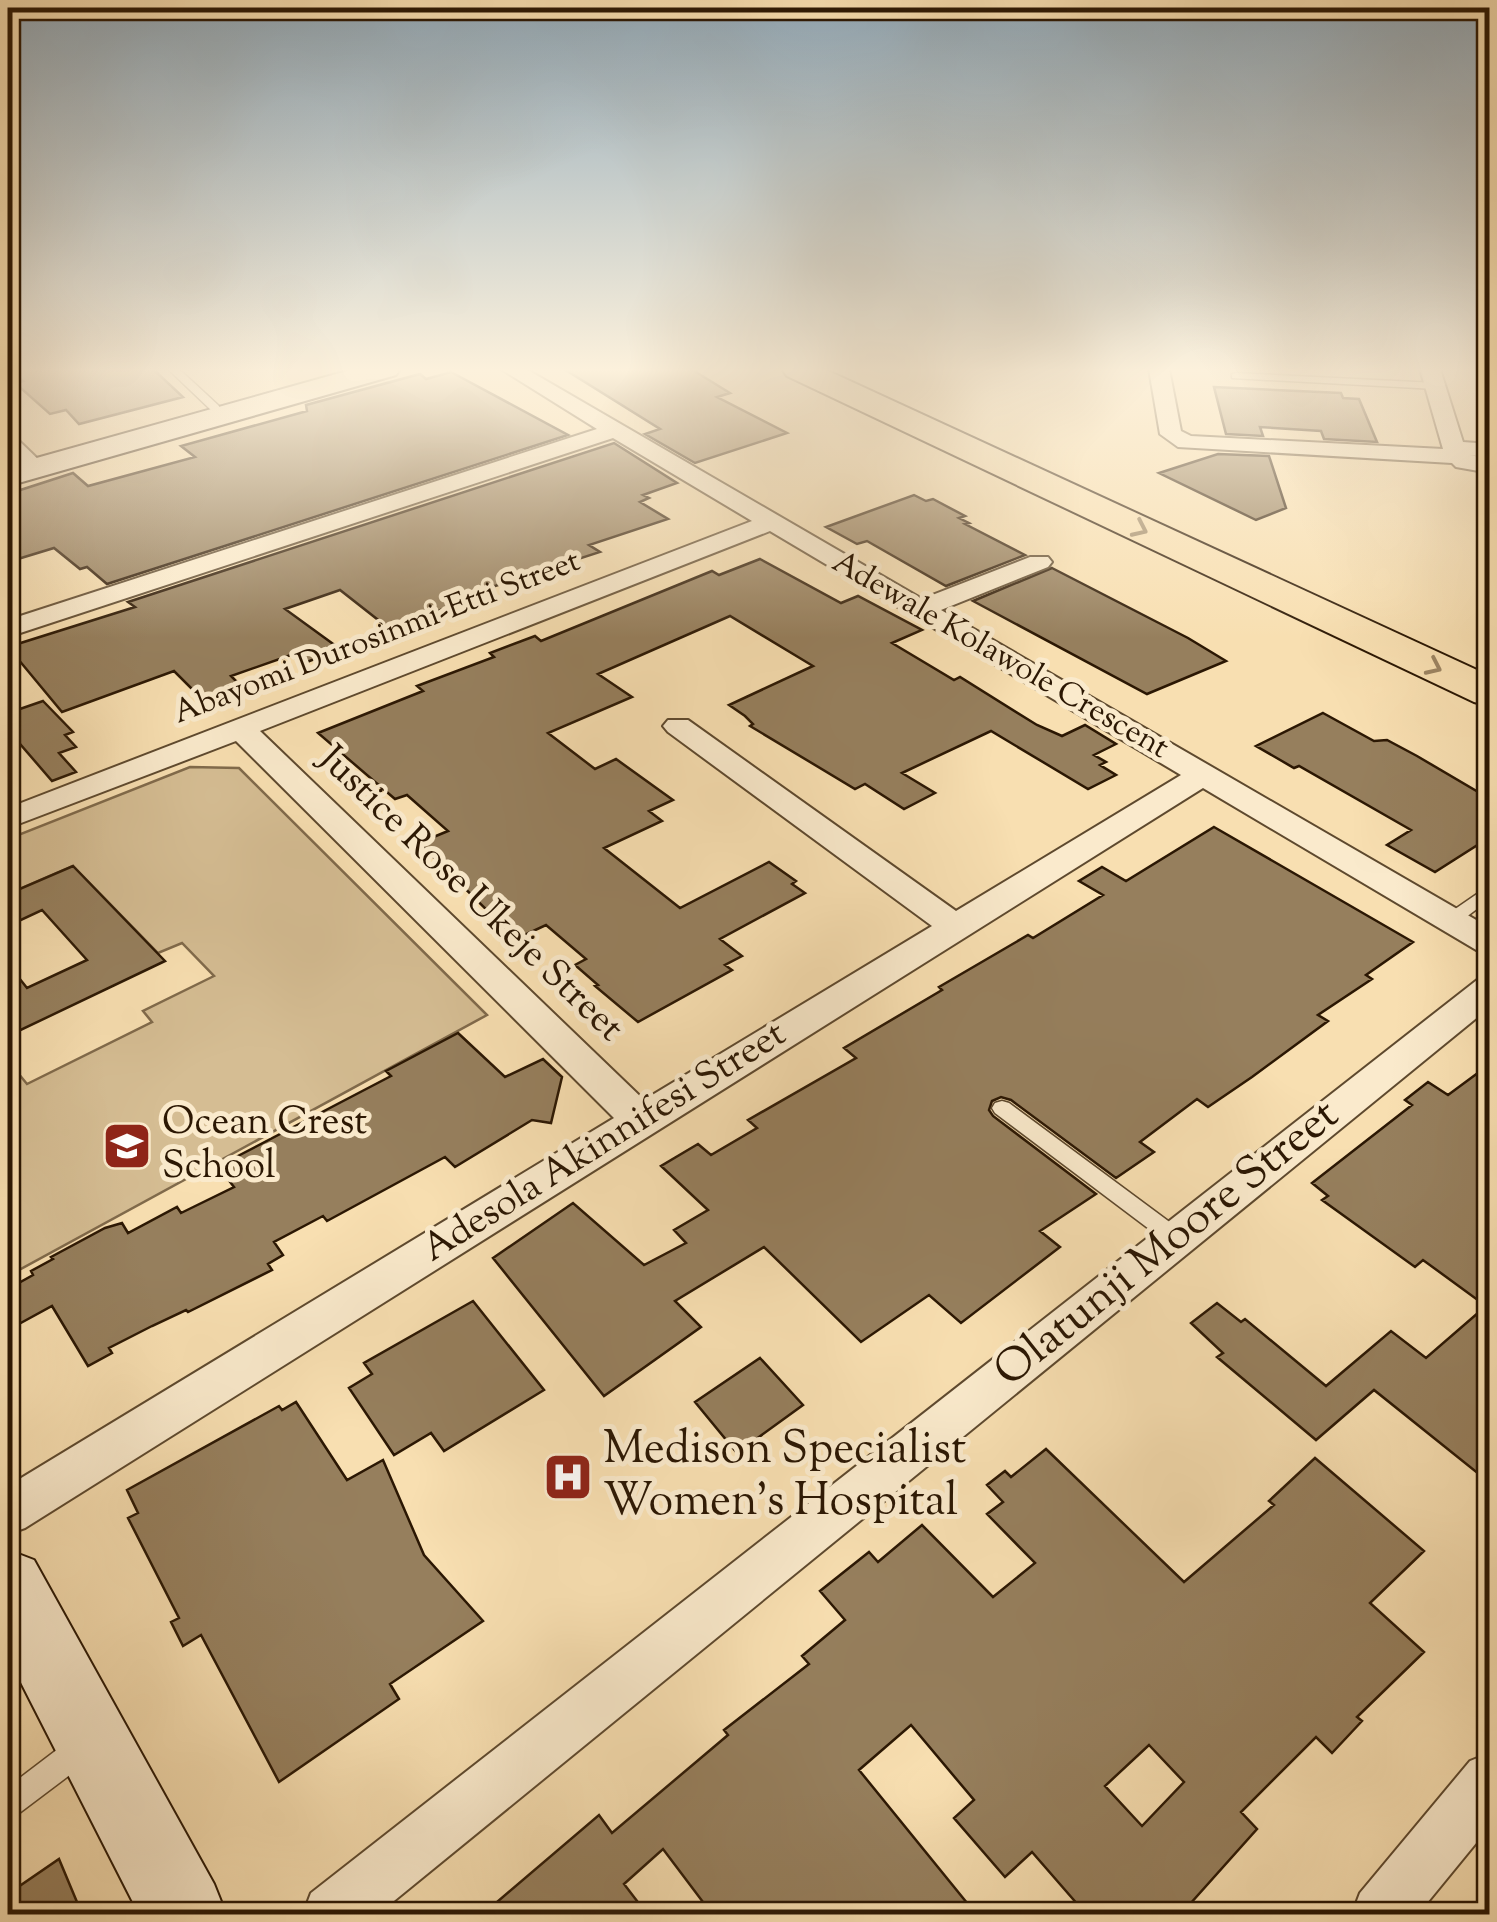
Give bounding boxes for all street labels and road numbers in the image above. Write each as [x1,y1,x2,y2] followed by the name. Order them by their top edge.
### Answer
[167,539,587,737] street label: Abayomi Durosinmi-Etti Street
[823,540,1177,772] street label: Adewale Kolawole Crescent
[304,733,635,1055] street label: Justice Rose Ukeje Street
[413,1009,797,1277] street label: Adesola Akinnifesi Street
[982,1085,1354,1405] street label: Olatunji Moore Street

